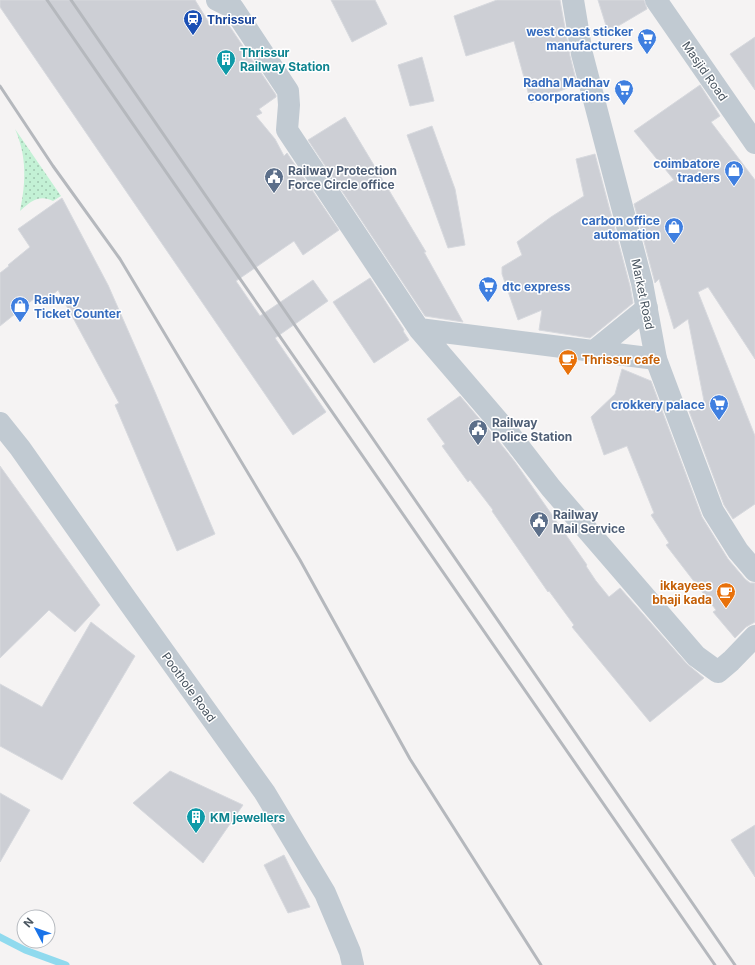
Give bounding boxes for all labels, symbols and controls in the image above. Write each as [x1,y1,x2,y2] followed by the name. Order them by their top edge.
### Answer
[182,8,204,36] station icon: Thrissur
[207,12,257,27] place label: Thrissur
[526,24,633,53] place label: west coast sticker manufacturers
[636,27,658,55] supermarket icon: west coast sticker manufacturers
[679,38,731,104] street label: Masjid Road
[240,45,330,74] place label: Thrissur Railway Station
[215,48,237,76] building icon: Thrissur Railway Station
[523,75,610,104] place label: Radha Madhav coorporations
[613,78,635,106] supermarket icon: Radha Madhav coorporations
[653,156,720,185] place label: coimbatore traders
[723,159,745,187] shop icon: coimbatore traders
[288,163,397,192] place label: Railway Protection Force Circle office
[263,166,285,194] public building icon: Railway Protection Force Circle office
[582,213,660,242] place label: carbon office automation
[663,216,685,244] shop icon: carbon office automation
[628,257,658,331] street label: Market Road
[477,275,499,303] supermarket icon: dtc express
[502,279,571,294] place label: dtc express
[34,292,121,321] place label: Railway Ticket Counter
[9,295,31,323] shop icon: Railway Ticket Counter
[557,348,579,376] cafe icon: Thrissur cafe
[582,352,660,367] place label: Thrissur cafe
[708,393,730,421] supermarket icon: crokkery palace
[611,397,705,412] place label: crokkery palace
[492,415,572,444] place label: Railway Police Station
[467,418,489,446] public building icon: Railway Police Station
[553,507,625,536] place label: Railway Mail Service
[528,510,550,538] public building icon: Railway Mail Service
[652,578,712,607] place label: ikkayees bhaji kada
[715,581,737,609] cafe icon: ikkayees bhaji kada
[159,649,219,725] street label: Poothole Road
[185,806,207,834] building icon: KM jewellers
[210,810,286,825] place label: KM jewellers
[16,909,56,949] north arrow
[20,915,36,930] text: N

